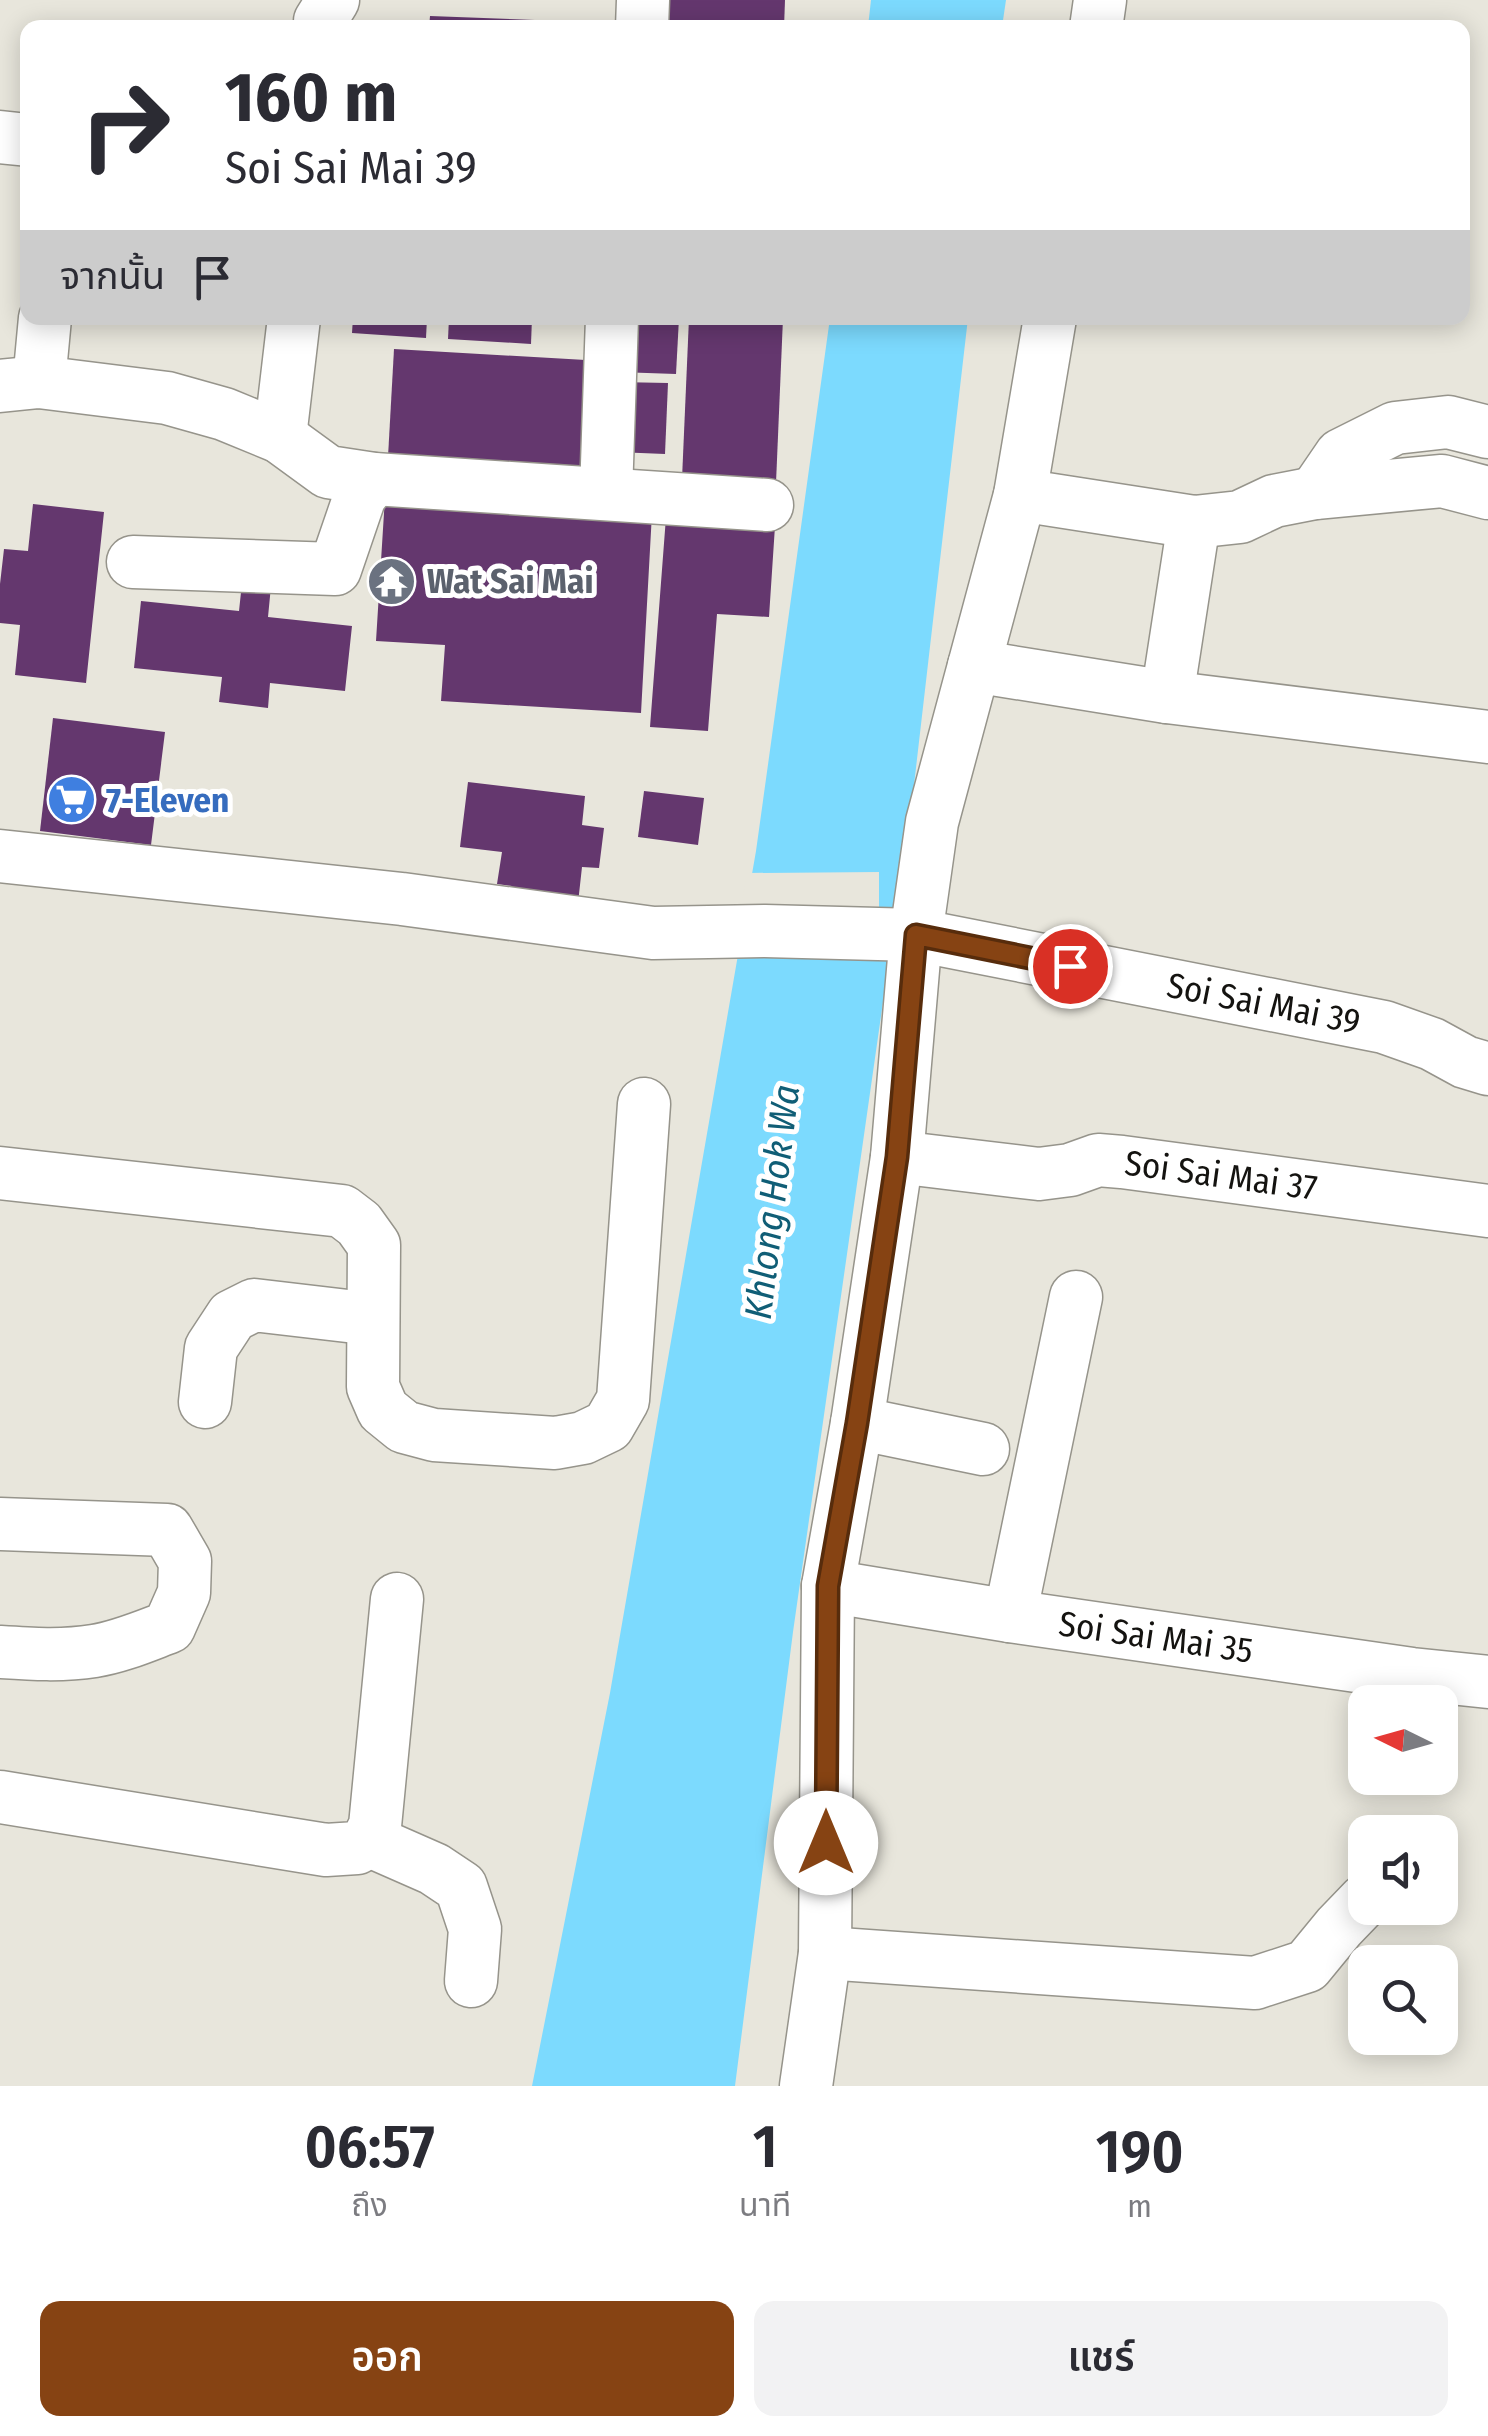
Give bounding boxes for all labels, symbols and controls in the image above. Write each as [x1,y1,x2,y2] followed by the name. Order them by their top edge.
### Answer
[225,56,397,140] text: 160 m
[60,60,190,190] icon: right
[225,141,477,195] text: Soi Sai Mai 39
[185,250,240,305] icon: arrive
[60,253,165,299] text: จากนั้น
[366,555,418,607] temple icon: Wat Sai Mai
[427,560,594,602] place label: Wat Sai Mai
[45,774,97,826] supermarket icon: 7-Eleven
[106,779,229,821] place label: 7-Eleven
[1028,924,1113,1009] pin
[1043,939,1098,994] icon: arrive
[1163,964,1364,1043] street label: Soi Sai Mai 39
[735,1082,809,1322] water label: Khlong Hok Wa
[1122,1142,1320,1209] street label: Soi Sai Mai 37
[1056,1602,1256,1672] street label: Soi Sai Mai 35
[1348,1685,1458,1795] north arrow
[1348,1685,1458,2055] map controls
[774,1791,878,1895] position arrow
[1348,1815,1458,1925] button: sound
[1348,1945,1458,2055] button: search
[304,2111,435,2183] text: 06:57
[753,2111,778,2183] text: 1
[1096,2116,1183,2188] text: 190
[351,2186,388,2224] text: ถึง
[739,2186,791,2224] text: นาที
[1127,2187,1152,2225] text: m
[40,2301,734,2416] button: ออก
[754,2301,1448,2416] button: แชร์

